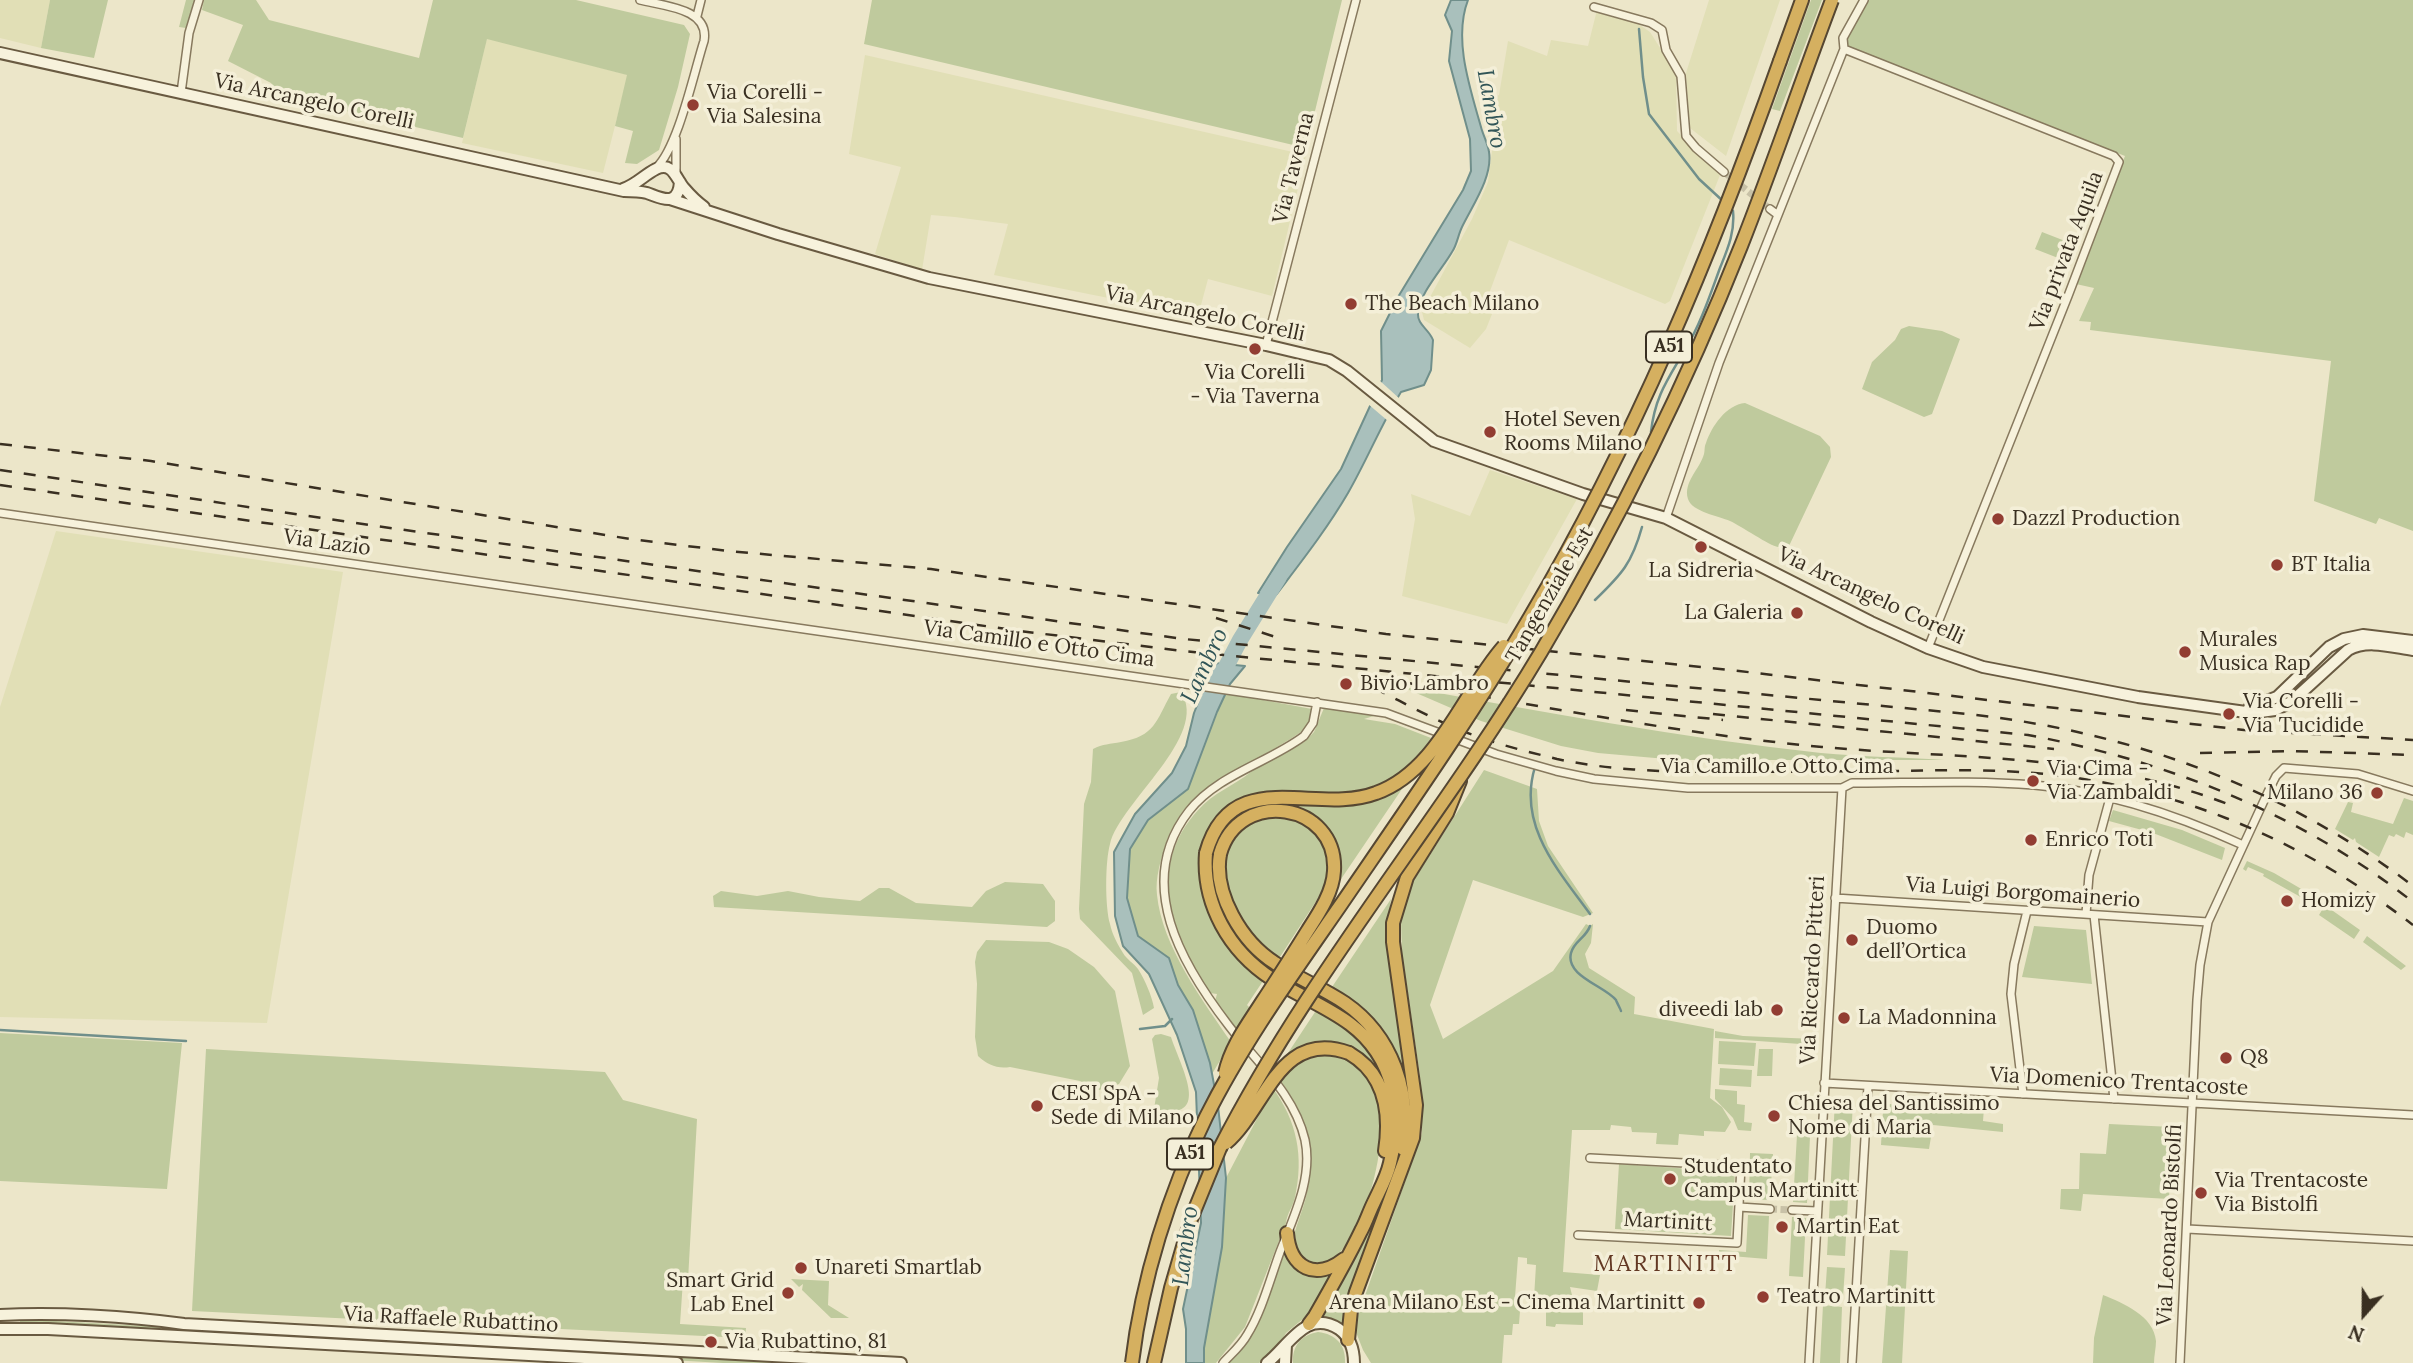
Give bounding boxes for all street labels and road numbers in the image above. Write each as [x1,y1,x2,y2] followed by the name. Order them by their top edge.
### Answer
[212,69,416,135] street label: Via Arcangelo Corelli
[1268,110,1320,226] street label: Via Taverna
[2025,168,2109,334] street label: Via privata Aquila
[1103,281,1307,347] street label: Via Arcangelo Corelli
[1646,332,1692,362] road number: A51
[1501,522,1599,668] street label: Tangenziale Est
[282,524,372,562] street label: Via Lazio
[1773,542,1969,650] street label: Via Arcangelo Corelli
[922,615,1156,673] street label: Via Camillo e Otto Cima
[1660,754,1894,780] street label: Via Camillo e Otto Cima
[1905,872,2141,914] street label: Via Luigi Borgomainerio
[1795,875,1831,1065] street label: Via Riccardo Pitteri
[1989,1063,2249,1101] street label: Via Domenico Trentacoste
[2152,1123,2188,1327] street label: Via Leonardo Bistolfi
[1167,1138,1213,1170] road number: A51
[1623,1207,1713,1237] street label: Martinitt
[343,1302,559,1338] street label: Via Raffaele Rubattino

